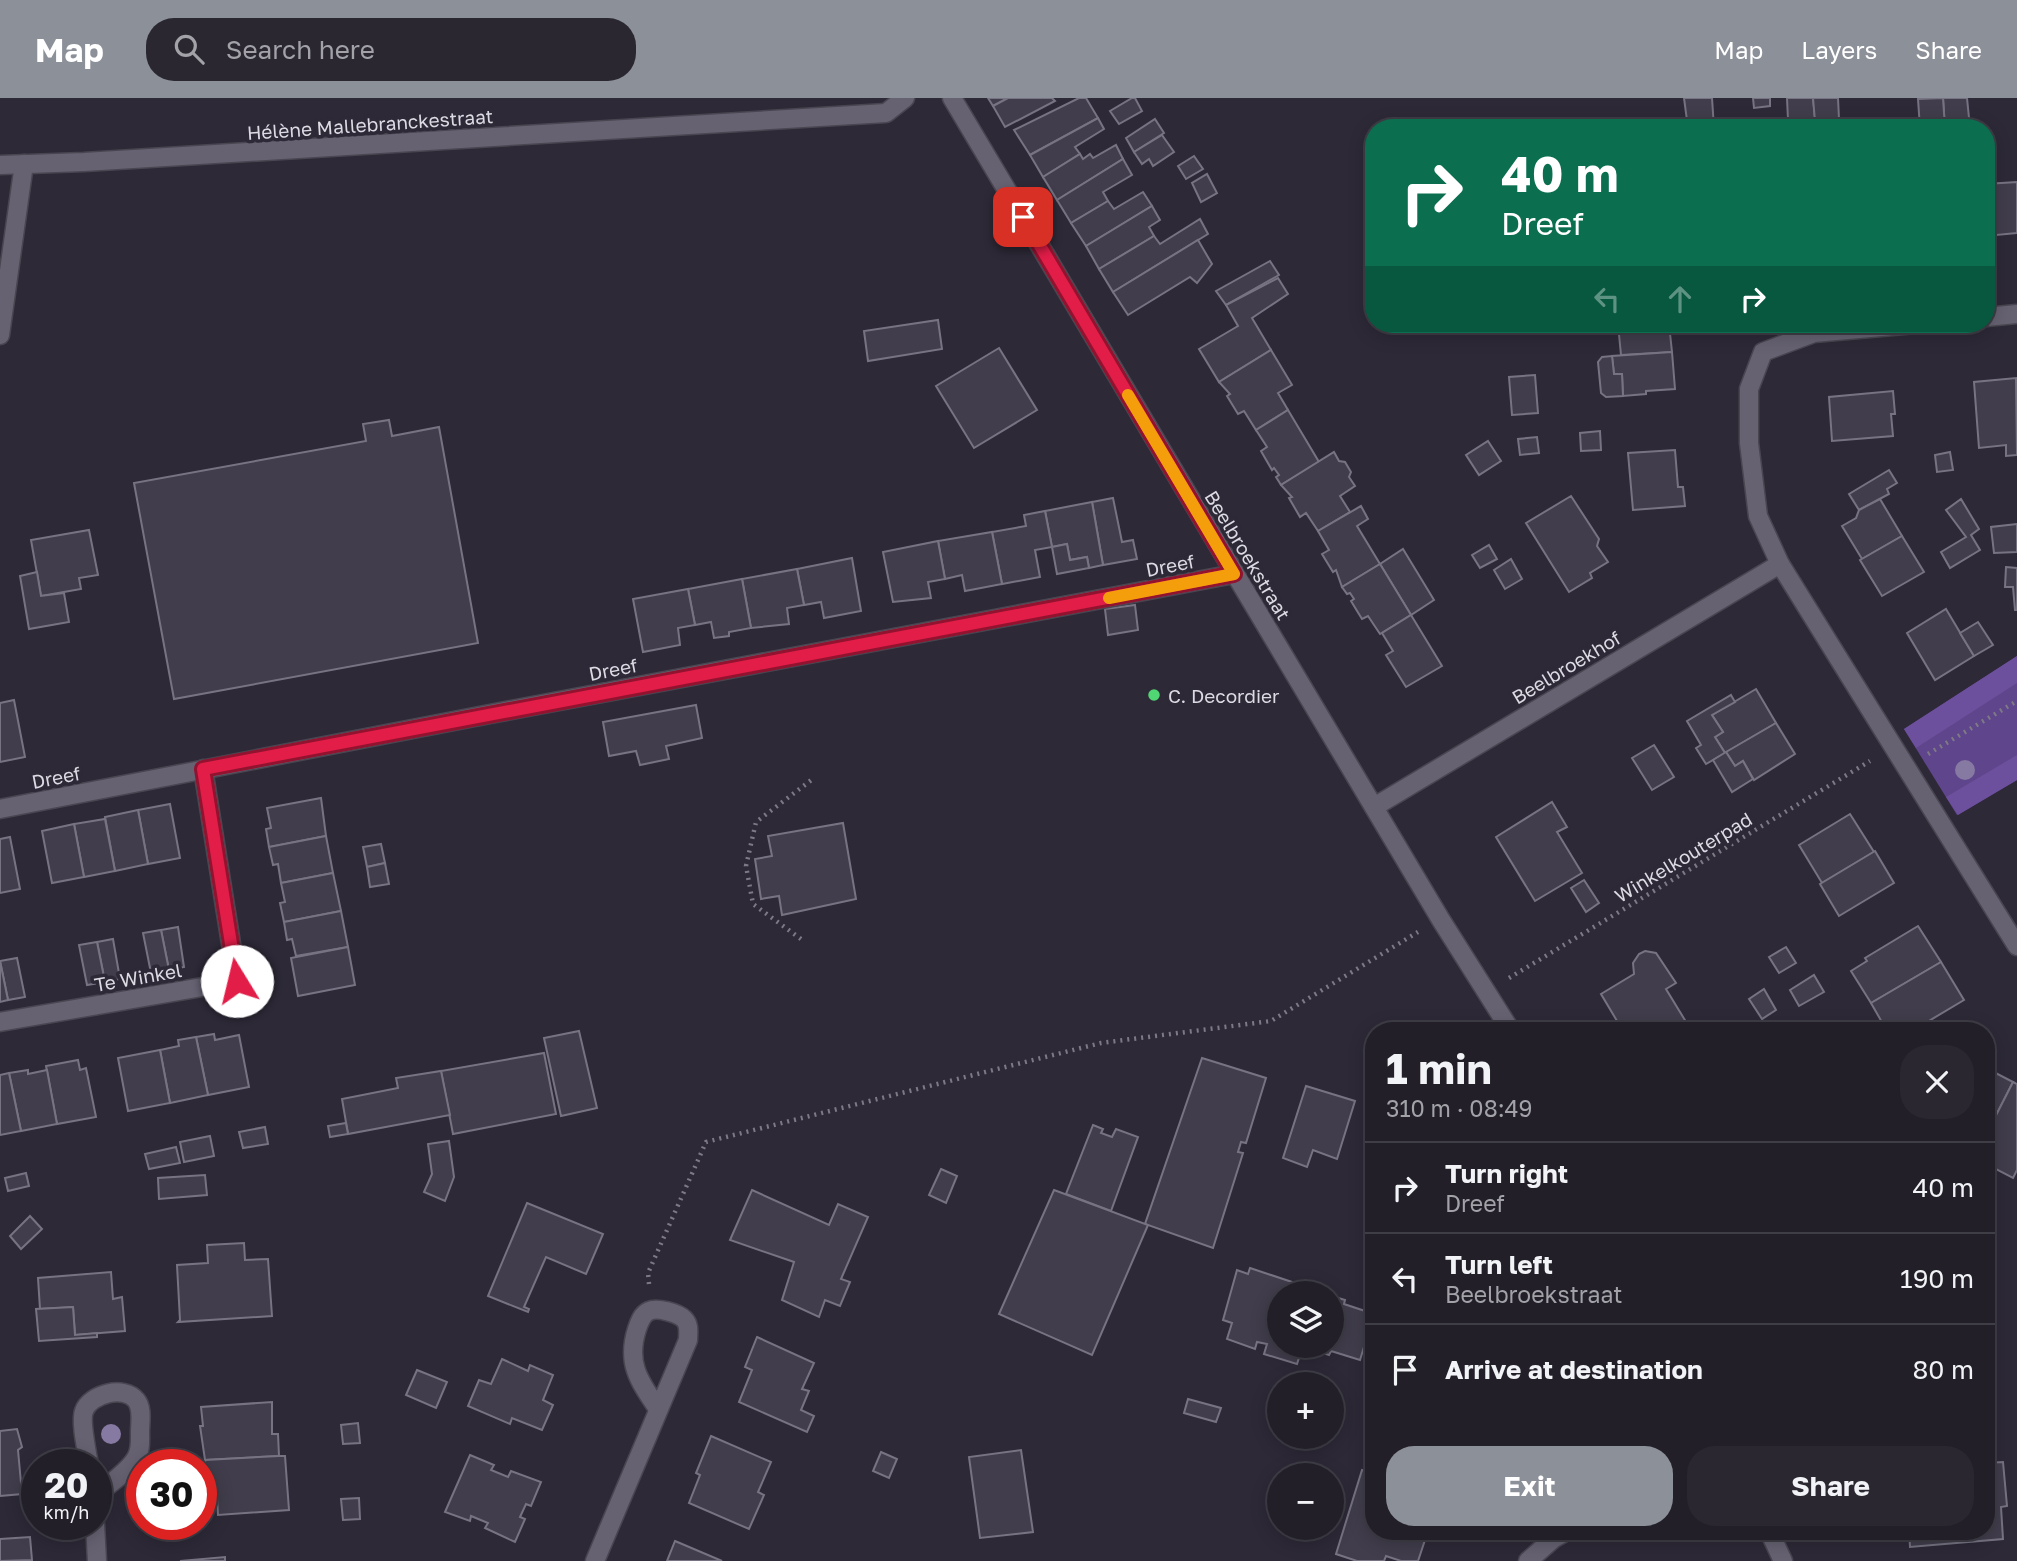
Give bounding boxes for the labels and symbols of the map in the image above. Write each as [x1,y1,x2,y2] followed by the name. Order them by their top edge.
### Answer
[246,104,494,144] street label: Hélène Mallebranckestraat
[993,187,1053,247] pin
[1200,486,1296,624] street label: Beelbroekstraat
[1144,549,1196,581] street label: Dreef
[1507,626,1625,708] street label: Beelbroekhof
[587,653,639,685] street label: Dreef
[1168,684,1280,707] place label: C. Decordier
[1146,687,1162,703] marker: C. Decordier
[30,761,82,793] street label: Dreef
[1610,807,1756,907] street label: Winkelkouterpad
[200,944,274,1018] position arrow
[93,958,183,996] street label: Te Winkel
[126,1449,217,1540] speed limit sign: 30

